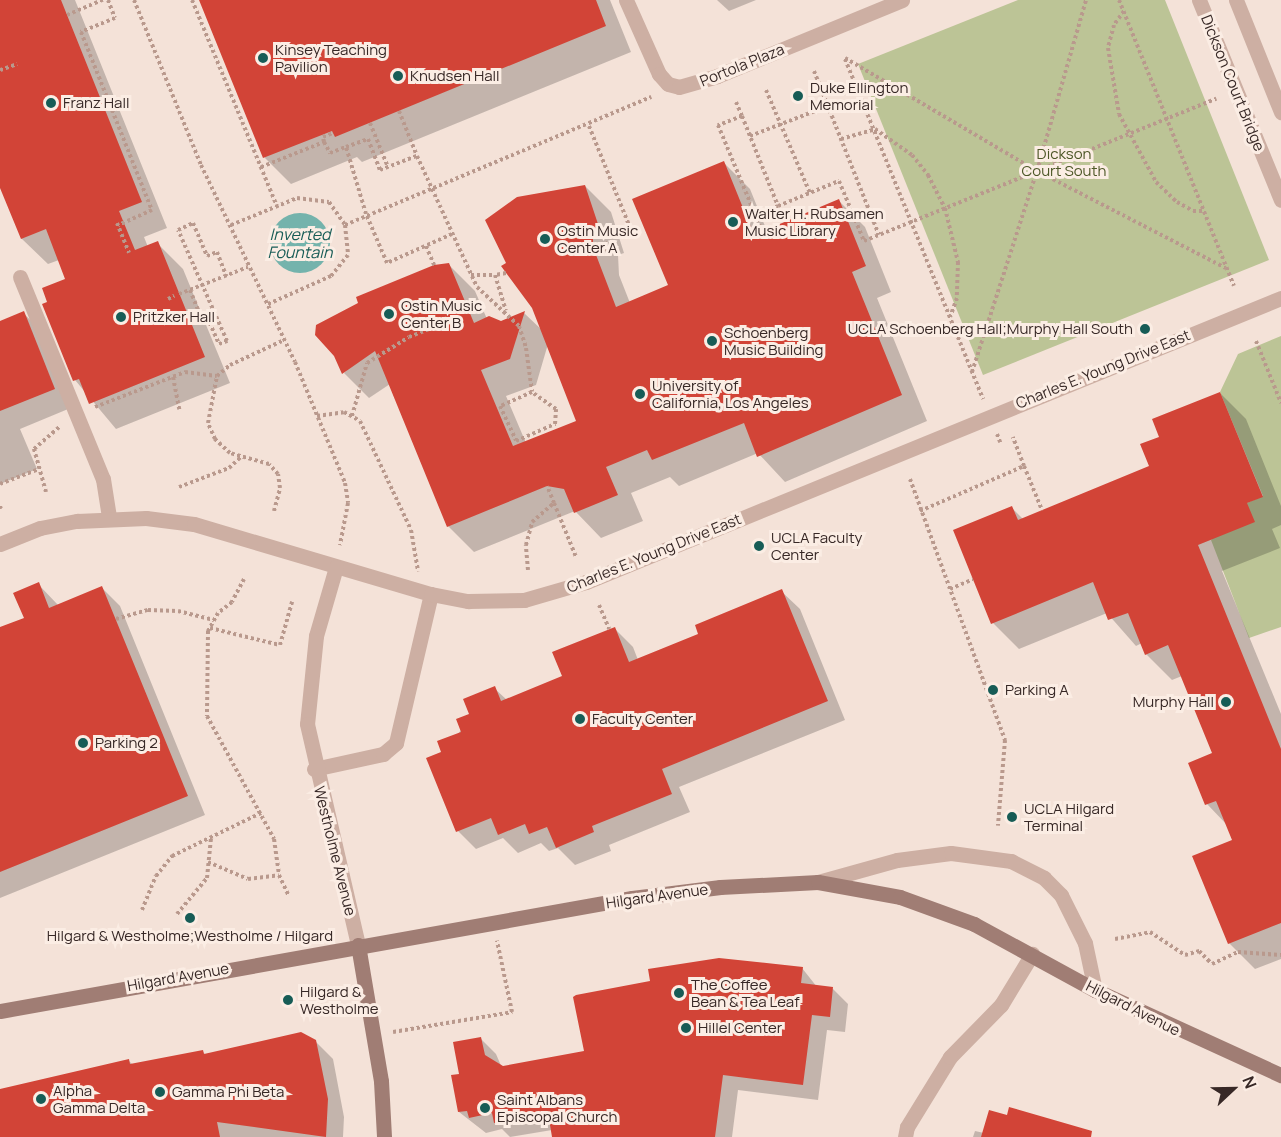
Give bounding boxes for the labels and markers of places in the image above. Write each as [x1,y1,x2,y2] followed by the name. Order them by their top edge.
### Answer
[275,40,387,75] place label: Kinsey Teaching Pavilion
[256,51,270,65] marker: Kinsey Teaching Pavilion
[410,67,500,85] place label: Knudsen Hall
[391,69,405,83] marker: Knudsen Hall
[810,78,908,113] place label: Duke Ellington Memorial
[791,89,805,103] marker: Duke Ellington Memorial
[63,94,129,112] place label: Franz Hall
[44,96,58,110] marker: Franz Hall
[745,204,884,239] place label: Walter H. Rubsamen Music Library
[726,215,740,229] marker: Walter H. Rubsamen Music Library
[557,221,638,256] place label: Ostin Music Center A
[538,232,552,246] marker: Ostin Music Center A
[401,296,482,331] place label: Ostin Music Center B
[382,307,396,321] marker: Ostin Music Center B
[133,308,215,326] place label: Pritzker Hall
[114,310,128,324] marker: Pritzker Hall
[848,320,1133,338] place label: UCLA Schoenberg Hall;Murphy Hall South
[1138,322,1152,336] marker: UCLA Schoenberg Hall;Murphy Hall South
[724,323,823,358] place label: Schoenberg Music Building
[705,334,719,348] marker: Schoenberg Music Building
[652,376,809,411] place label: University of California, Los Angeles
[633,387,647,401] marker: University of California, Los Angeles
[771,528,862,563] place label: UCLA Faculty Center
[752,539,766,553] marker: UCLA Faculty Center
[1005,681,1069,699] place label: Parking A
[986,683,1000,697] marker: Parking A
[1133,693,1214,711] place label: Murphy Hall
[1219,695,1233,709] marker: Murphy Hall
[592,710,693,728] place label: Faculty Center
[573,712,587,726] marker: Faculty Center
[95,734,158,752] place label: Parking 2
[76,736,90,750] marker: Parking 2
[1024,799,1114,834] place label: UCLA Hilgard Terminal
[1005,810,1019,824] marker: UCLA Hilgard Terminal
[183,911,197,925] marker: Hilgard & Westholme;Westholme / Hilgard
[47,927,333,945] place label: Hilgard & Westholme;Westholme / Hilgard
[691,975,799,1010] place label: The Coffee Bean & Tea Leaf
[300,982,379,1017] place label: Hilgard & Westholme
[672,986,686,1000] marker: The Coffee Bean & Tea Leaf
[281,993,295,1007] marker: Hilgard & Westholme
[698,1019,782,1037] place label: Hillel Center
[679,1021,693,1035] marker: Hillel Center
[53,1081,145,1116] place label: Alpha Gamma Delta
[172,1083,284,1101] place label: Gamma Phi Beta
[153,1085,167,1099] marker: Gamma Phi Beta
[497,1090,617,1125] place label: Saint Albans Episcopal Church
[34,1092,48,1106] marker: Alpha Gamma Delta
[478,1101,492,1115] marker: Saint Albans Episcopal Church

